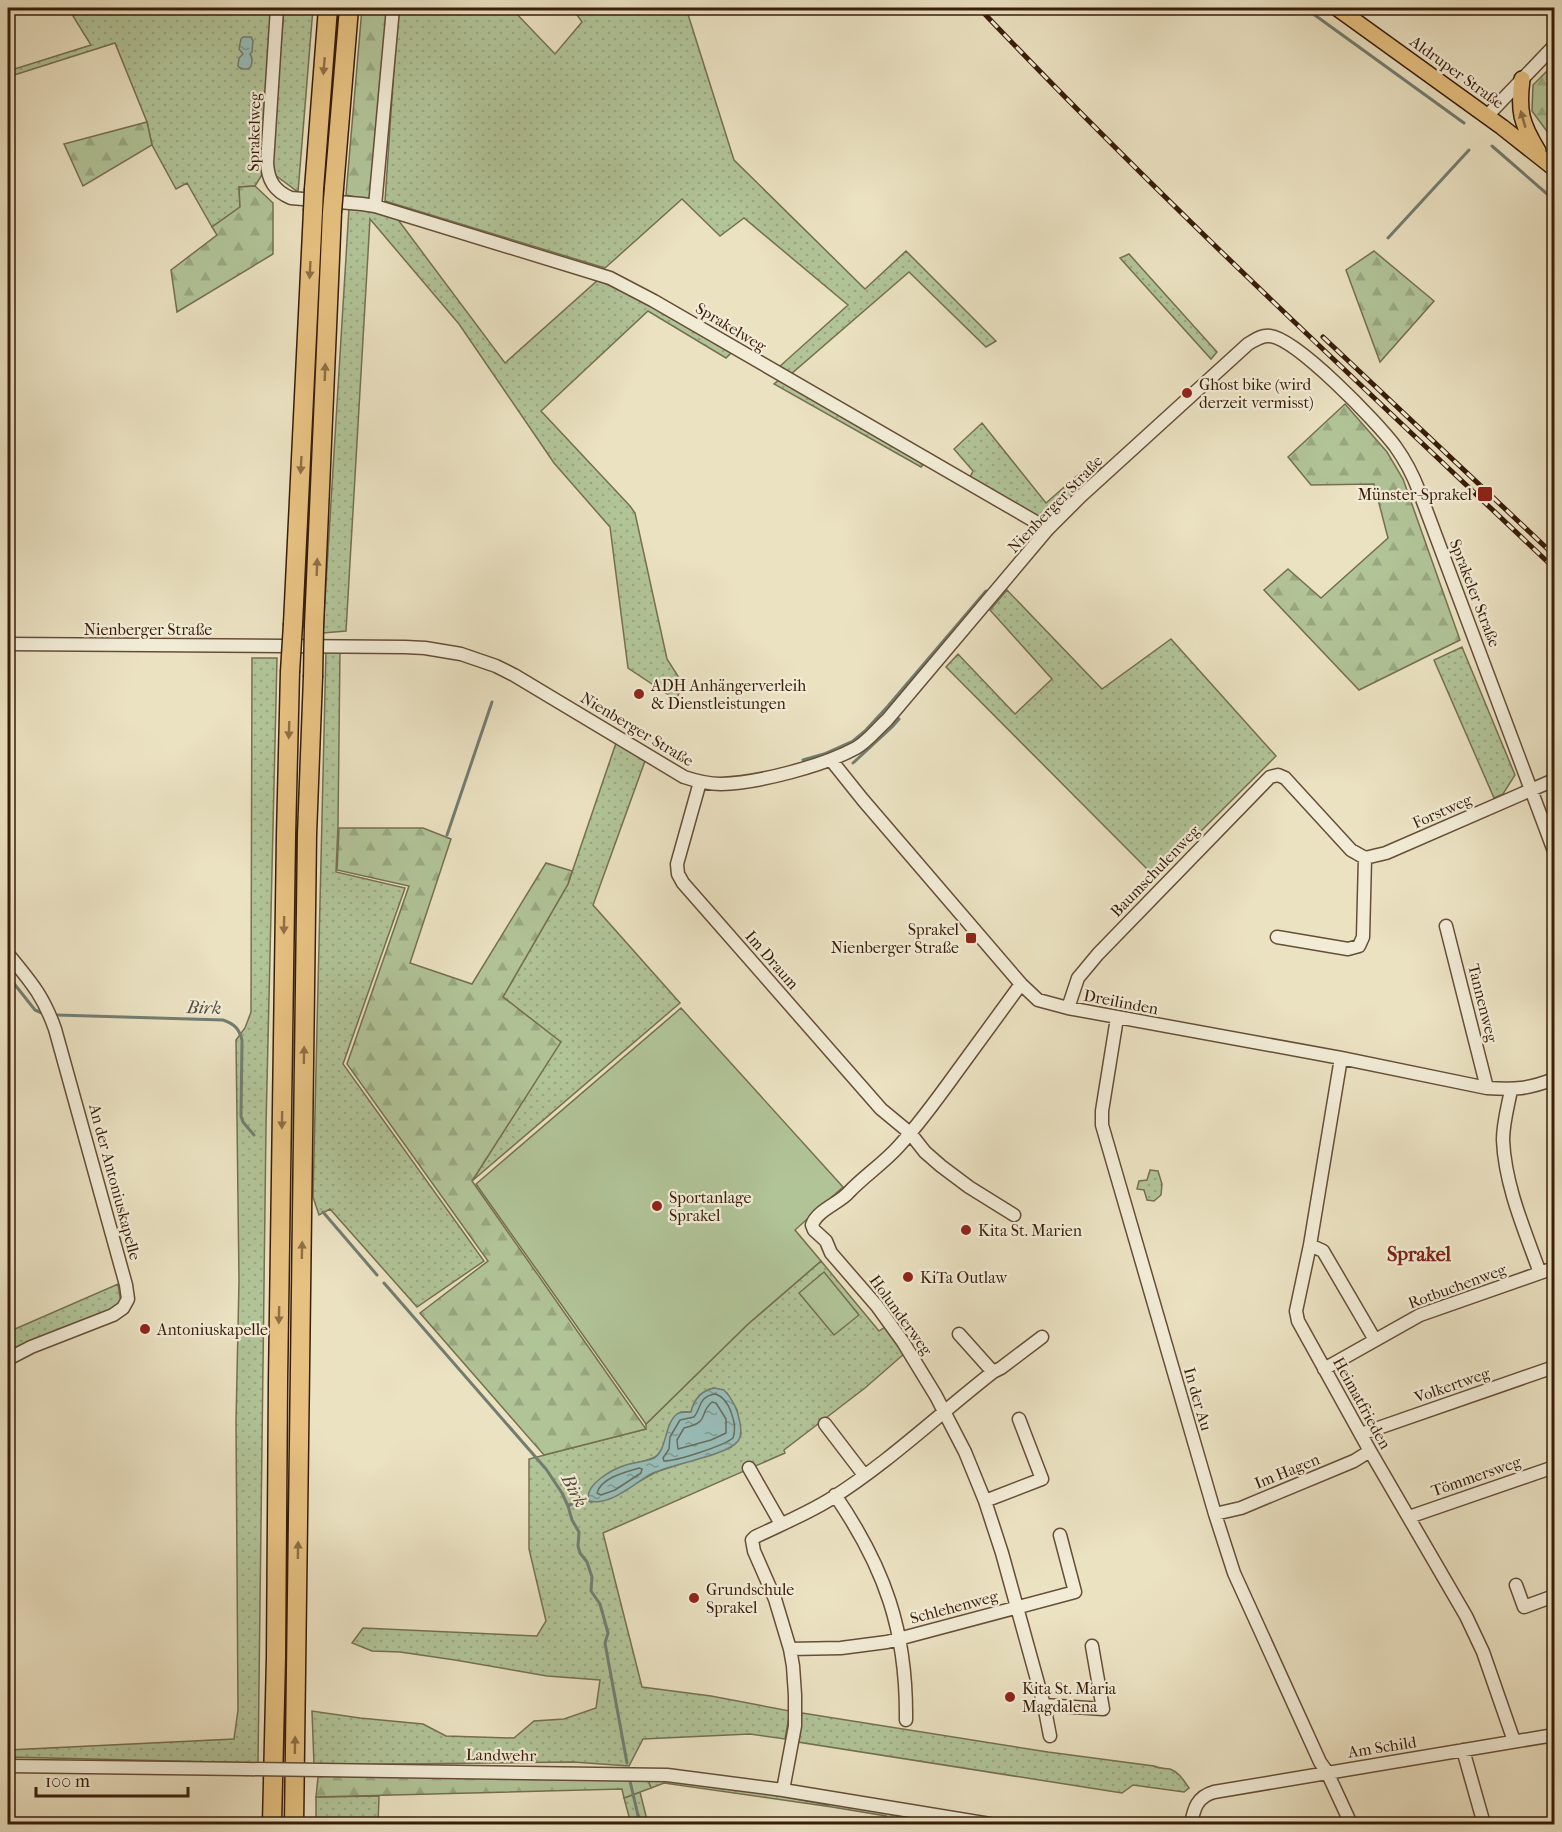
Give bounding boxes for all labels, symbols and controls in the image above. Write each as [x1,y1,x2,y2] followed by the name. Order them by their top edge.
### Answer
[1406,31,1508,112] street label: Aldruper Straße
[319,56,328,75] one-way arrow
[244,92,264,172] street label: Sprakelweg
[1518,110,1528,128] one-way arrow
[305,260,314,279] one-way arrow
[692,298,770,356] street label: Sprakelweg
[321,363,330,382] one-way arrow
[1199,375,1314,412] place label: Ghost bike (wird derzeit vermisst)
[1180,386,1194,400] marker: Ghost bike (wird derzeit vermisst)
[1004,451,1106,557] street label: Nienberger Straße
[296,455,305,474] one-way arrow
[1357,485,1473,504] place label: Münster-Sprakel
[1476,485,1494,503] marker: Münster-Sprakel
[1446,536,1504,650] street label: Sprakeler Straße
[312,558,321,577] one-way arrow
[84,620,212,639] street label: Nienberger Straße
[650,676,806,713] place label: ADH Anhängerverleih & Dienstleistungen
[632,687,646,701] marker: ADH Anhängerverleih & Dienstleistungen
[577,688,697,770] street label: Nienberger Straße
[284,721,293,740] one-way arrow
[1409,789,1475,832] street label: Forstweg
[1106,821,1204,921] street label: Baumschulenweg
[280,916,289,935] one-way arrow
[831,920,960,957] place label: Sprakel Nienberger Straße
[741,927,803,994] street label: Im Draum
[964,931,978,945] marker: Sprakel Nienberger Straße
[1464,962,1502,1045] street label: Tannenweg
[1082,985,1161,1019] street label: Dreilinden
[185,997,222,1019] water label: Birk
[299,1046,309,1065] one-way arrow
[85,1101,145,1262] street label: An der Antoniuskapelle
[277,1111,286,1130] one-way arrow
[669,1188,752,1225] place label: Sportanlage Sprakel
[650,1199,664,1213] marker: Sportanlage Sprakel
[978,1221,1083,1240] place label: Kita St. Marien
[959,1223,973,1237] marker: Kita St. Marien
[297,1241,307,1260] one-way arrow
[1387,1243,1452,1266] district label: Sprakel
[1405,1259,1509,1313] street label: Rotbuchenweg
[920,1268,1008,1287] place label: KiTa Outlaw
[901,1270,915,1284] marker: KiTa Outlaw
[866,1271,937,1359] street label: Holunderweg
[274,1306,283,1325] one-way arrow
[156,1320,268,1339] place label: Antoniuskapelle
[138,1322,152,1336] marker: Antoniuskapelle
[1329,1354,1395,1453] street label: Heimatfrieden
[1411,1363,1493,1407] street label: Volkertweg
[1180,1365,1216,1433] street label: In der Au
[1252,1449,1323,1493] street label: Im Hagen
[1429,1452,1524,1500] street label: Tömmersweg
[556,1470,591,1511] water label: Birk
[293,1541,303,1560] one-way arrow
[706,1580,794,1617] place label: Grundschule Sprakel
[908,1586,1000,1628] street label: Schlehenweg
[687,1591,701,1605] marker: Grundschule Sprakel
[1022,1679,1117,1716] place label: Kita St. Maria Magdalena
[1003,1690,1017,1704] marker: Kita St. Maria Magdalena
[1345,1732,1418,1762] street label: Am Schild
[290,1736,300,1755] one-way arrow
[466,1745,536,1765] street label: Landwehr
[36,1760,188,1798] scale bar
[45,1771,90,1792] text: 100 m

